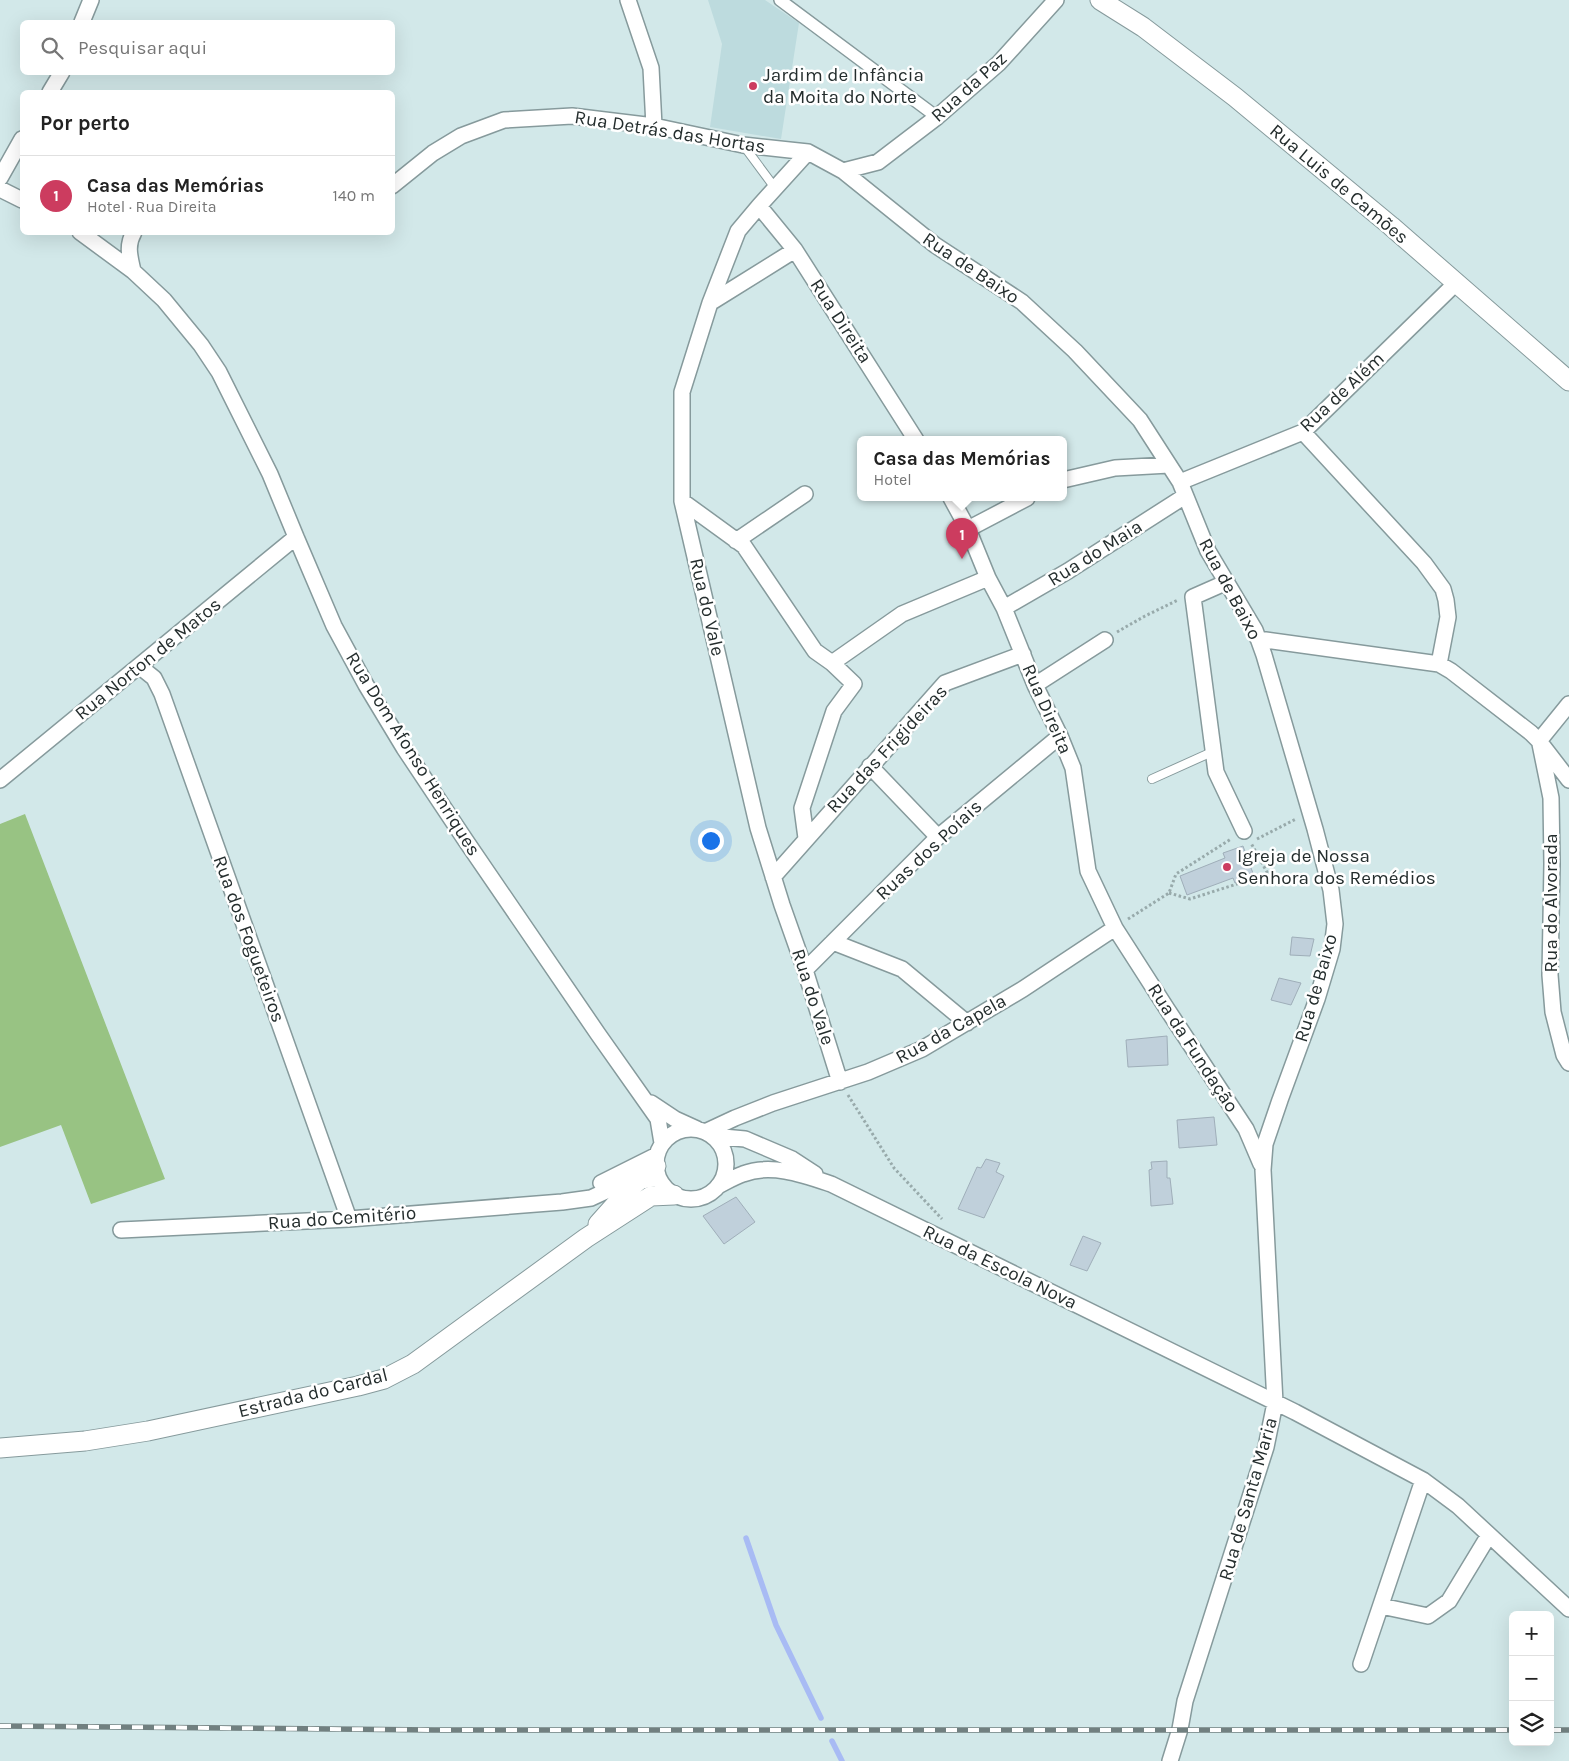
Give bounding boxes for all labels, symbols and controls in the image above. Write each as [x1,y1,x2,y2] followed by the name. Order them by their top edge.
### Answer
[20,20,395,75] search box
[38,34,66,62] icon: search
[78,37,207,59] text: Pesquisar aqui
[927,47,1011,127] street label: Rua da Paz
[763,64,924,108] place label: Jardim de Infância da Moita do Norte
[747,80,759,92] marker: Jardim de Infância da Moita do Norte
[573,106,767,158] street label: Rua Detrás das Hortas
[40,111,130,135] text: Por perto
[1265,120,1413,248] street label: Rua Luis de Camões
[87,175,264,197] text: Casa das Memórias
[53,186,59,205] text: 1
[333,186,375,205] text: 140 m
[87,197,217,216] text: Hotel · Rua Direita
[919,228,1023,308] street label: Rua de Baixo
[806,275,876,367] street label: Rua Direita
[1295,347,1389,437] street label: Rua de Além
[857,436,1067,501] popup
[873,448,1051,470] text: Casa das Memórias
[873,470,912,489] text: Hotel
[1044,515,1146,591] street label: Rua do Maia
[946,518,978,559] pin: 1
[1194,535,1266,643] street label: Rua de Baixo
[685,556,729,658] street label: Rua do Vale
[71,593,225,725] street label: Rua Norton de Matos
[341,648,485,860] street label: Rua Dom Afonso Henriques
[1017,661,1077,757] street label: Rua Direita
[822,680,952,818] street label: Rua das Frigideiras
[871,795,987,905] street label: Ruas dos Poíais
[698,828,724,854] your location
[1540,833,1562,973] street label: Rua do Alvorada
[1237,845,1436,889] place label: Igreja de Nossa Senhora dos Remédios
[209,853,289,1025] street label: Rua dos Fogueteiros
[1221,861,1233,873] marker: Igreja de Nossa Senhora dos Remédios
[1290,931,1342,1045] street label: Rua de Baixo
[787,946,839,1048] street label: Rua do Vale
[1143,979,1243,1117] street label: Rua da Fundação
[892,990,1010,1068] street label: Rua da Capela
[267,1202,417,1234] street label: Rua do Cemitério
[919,1220,1081,1314] street label: Rua da Escola Nova
[236,1364,390,1422] street label: Estrada do Cardal
[1214,1415,1282,1583] street label: Rua de Santa Maria
[1509,1611,1554,1746] map controls
[1509,1611,1554,1656] button: +
[1509,1656,1554,1701] button: −
[1509,1701,1554,1746] button: layers

